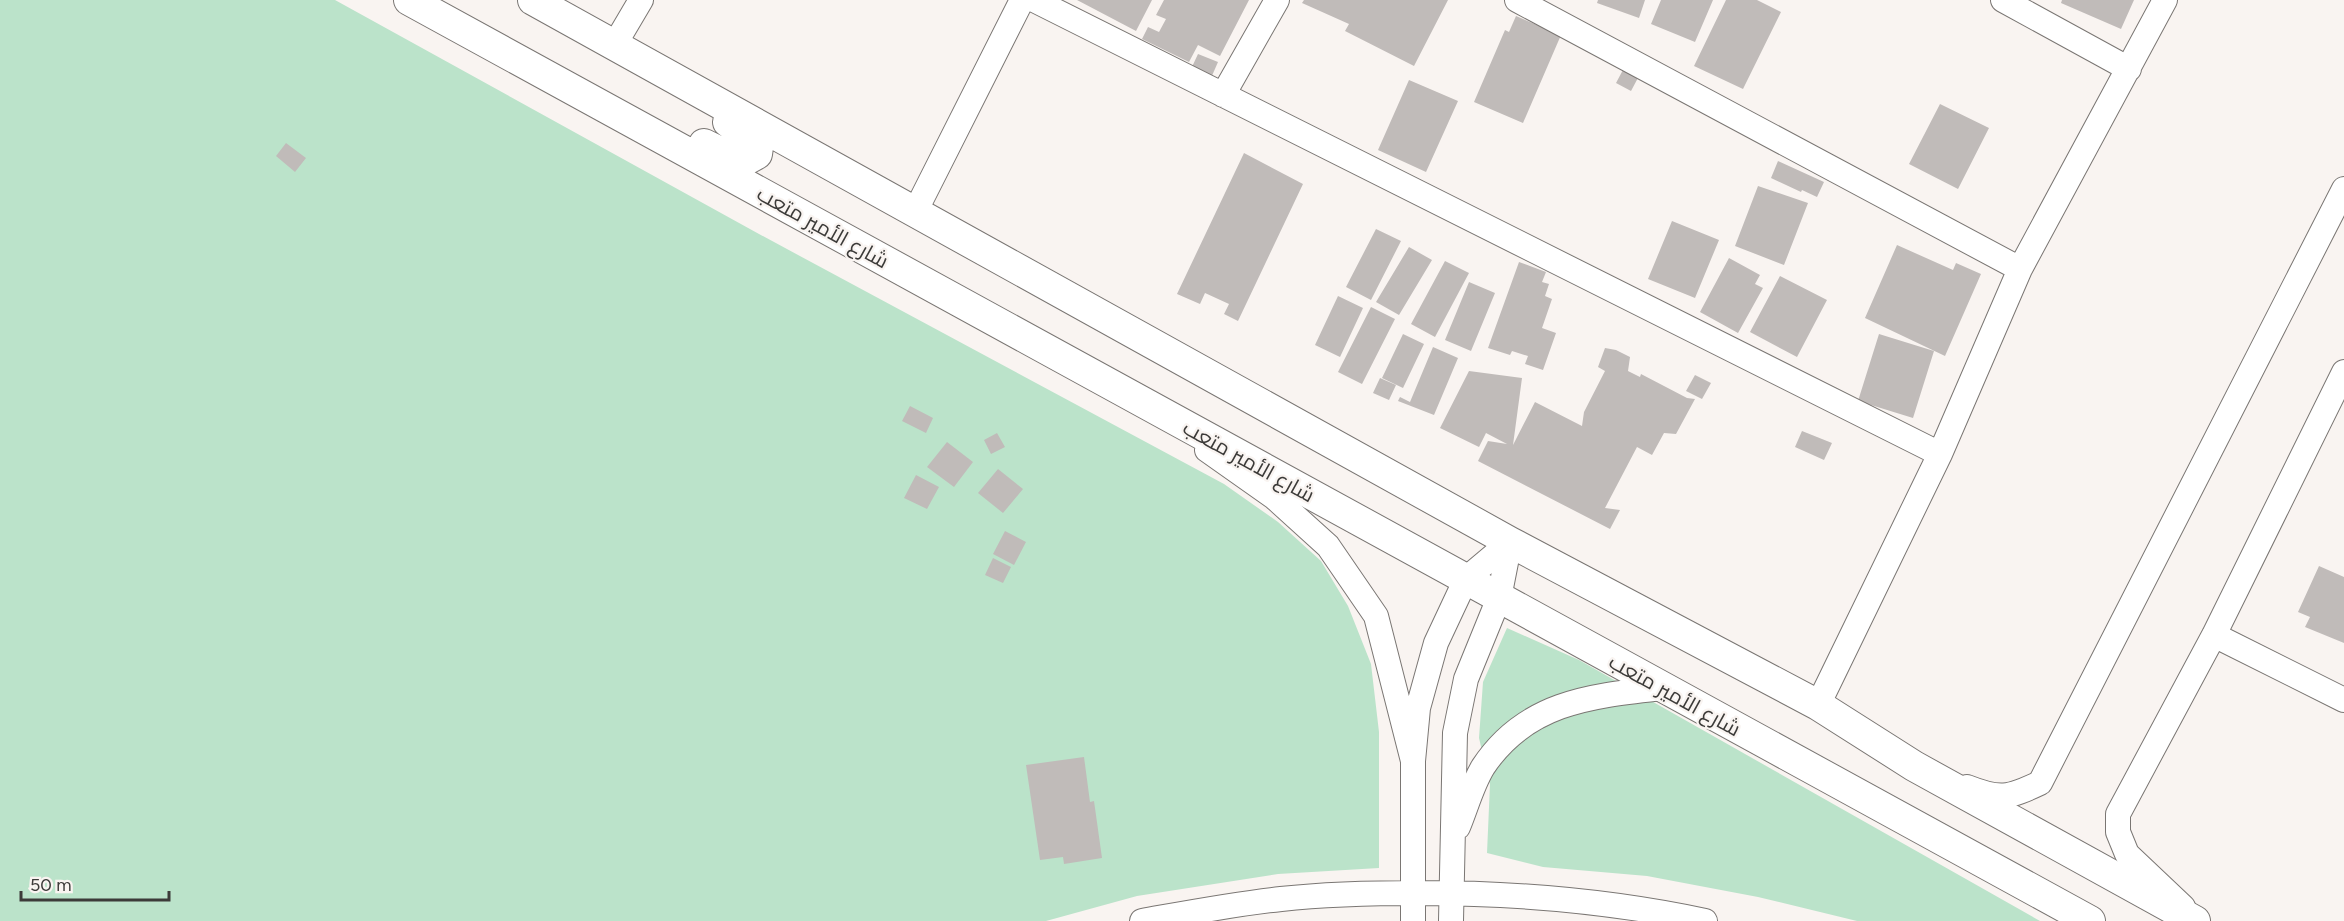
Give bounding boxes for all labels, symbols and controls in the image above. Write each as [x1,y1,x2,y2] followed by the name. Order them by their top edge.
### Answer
[752,181,893,275] street label: شارع الأمير متعب
[1178,415,1319,509] street label: شارع الأمير متعب
[1604,649,1745,743] street label: شارع الأمير متعب
[21,864,170,902] scale bar
[30,874,72,896] text: 50 m

